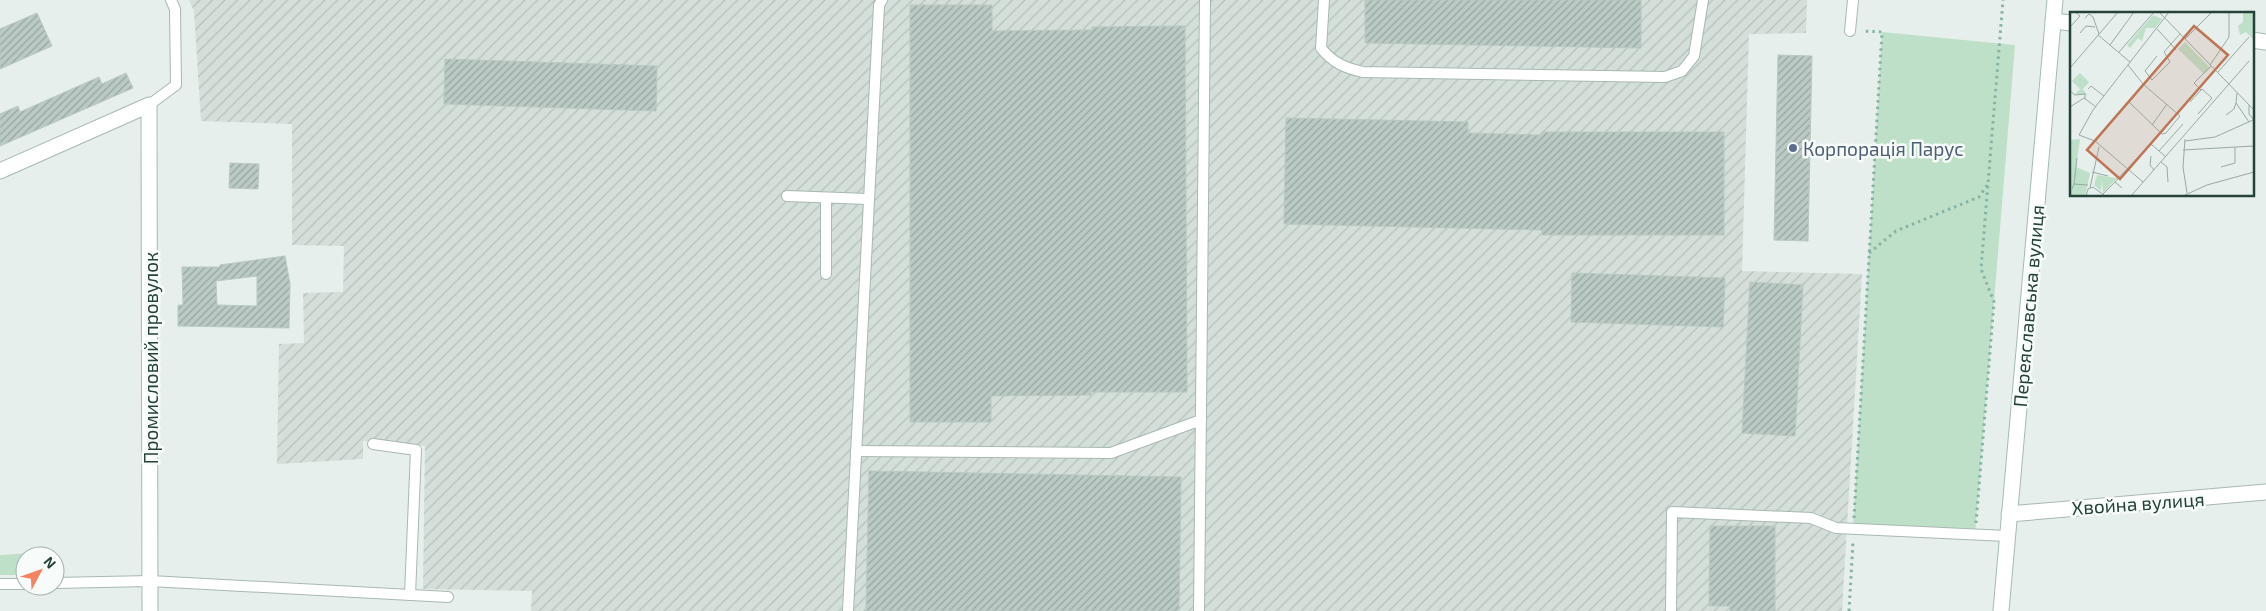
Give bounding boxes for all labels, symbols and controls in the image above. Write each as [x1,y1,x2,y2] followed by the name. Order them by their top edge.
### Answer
[2070,12,2254,196] inset map
[1803,137,1964,161] place label: Корпорація Парус
[1787,142,1799,154] marker: Корпорація Парус
[2008,204,2049,408] street label: Переяславська вулиця
[139,252,163,464] street label: Промисловий провулок
[2071,487,2205,520] street label: Хвойна вулиця
[15,546,65,596] north arrow
[40,553,60,572] text: N

